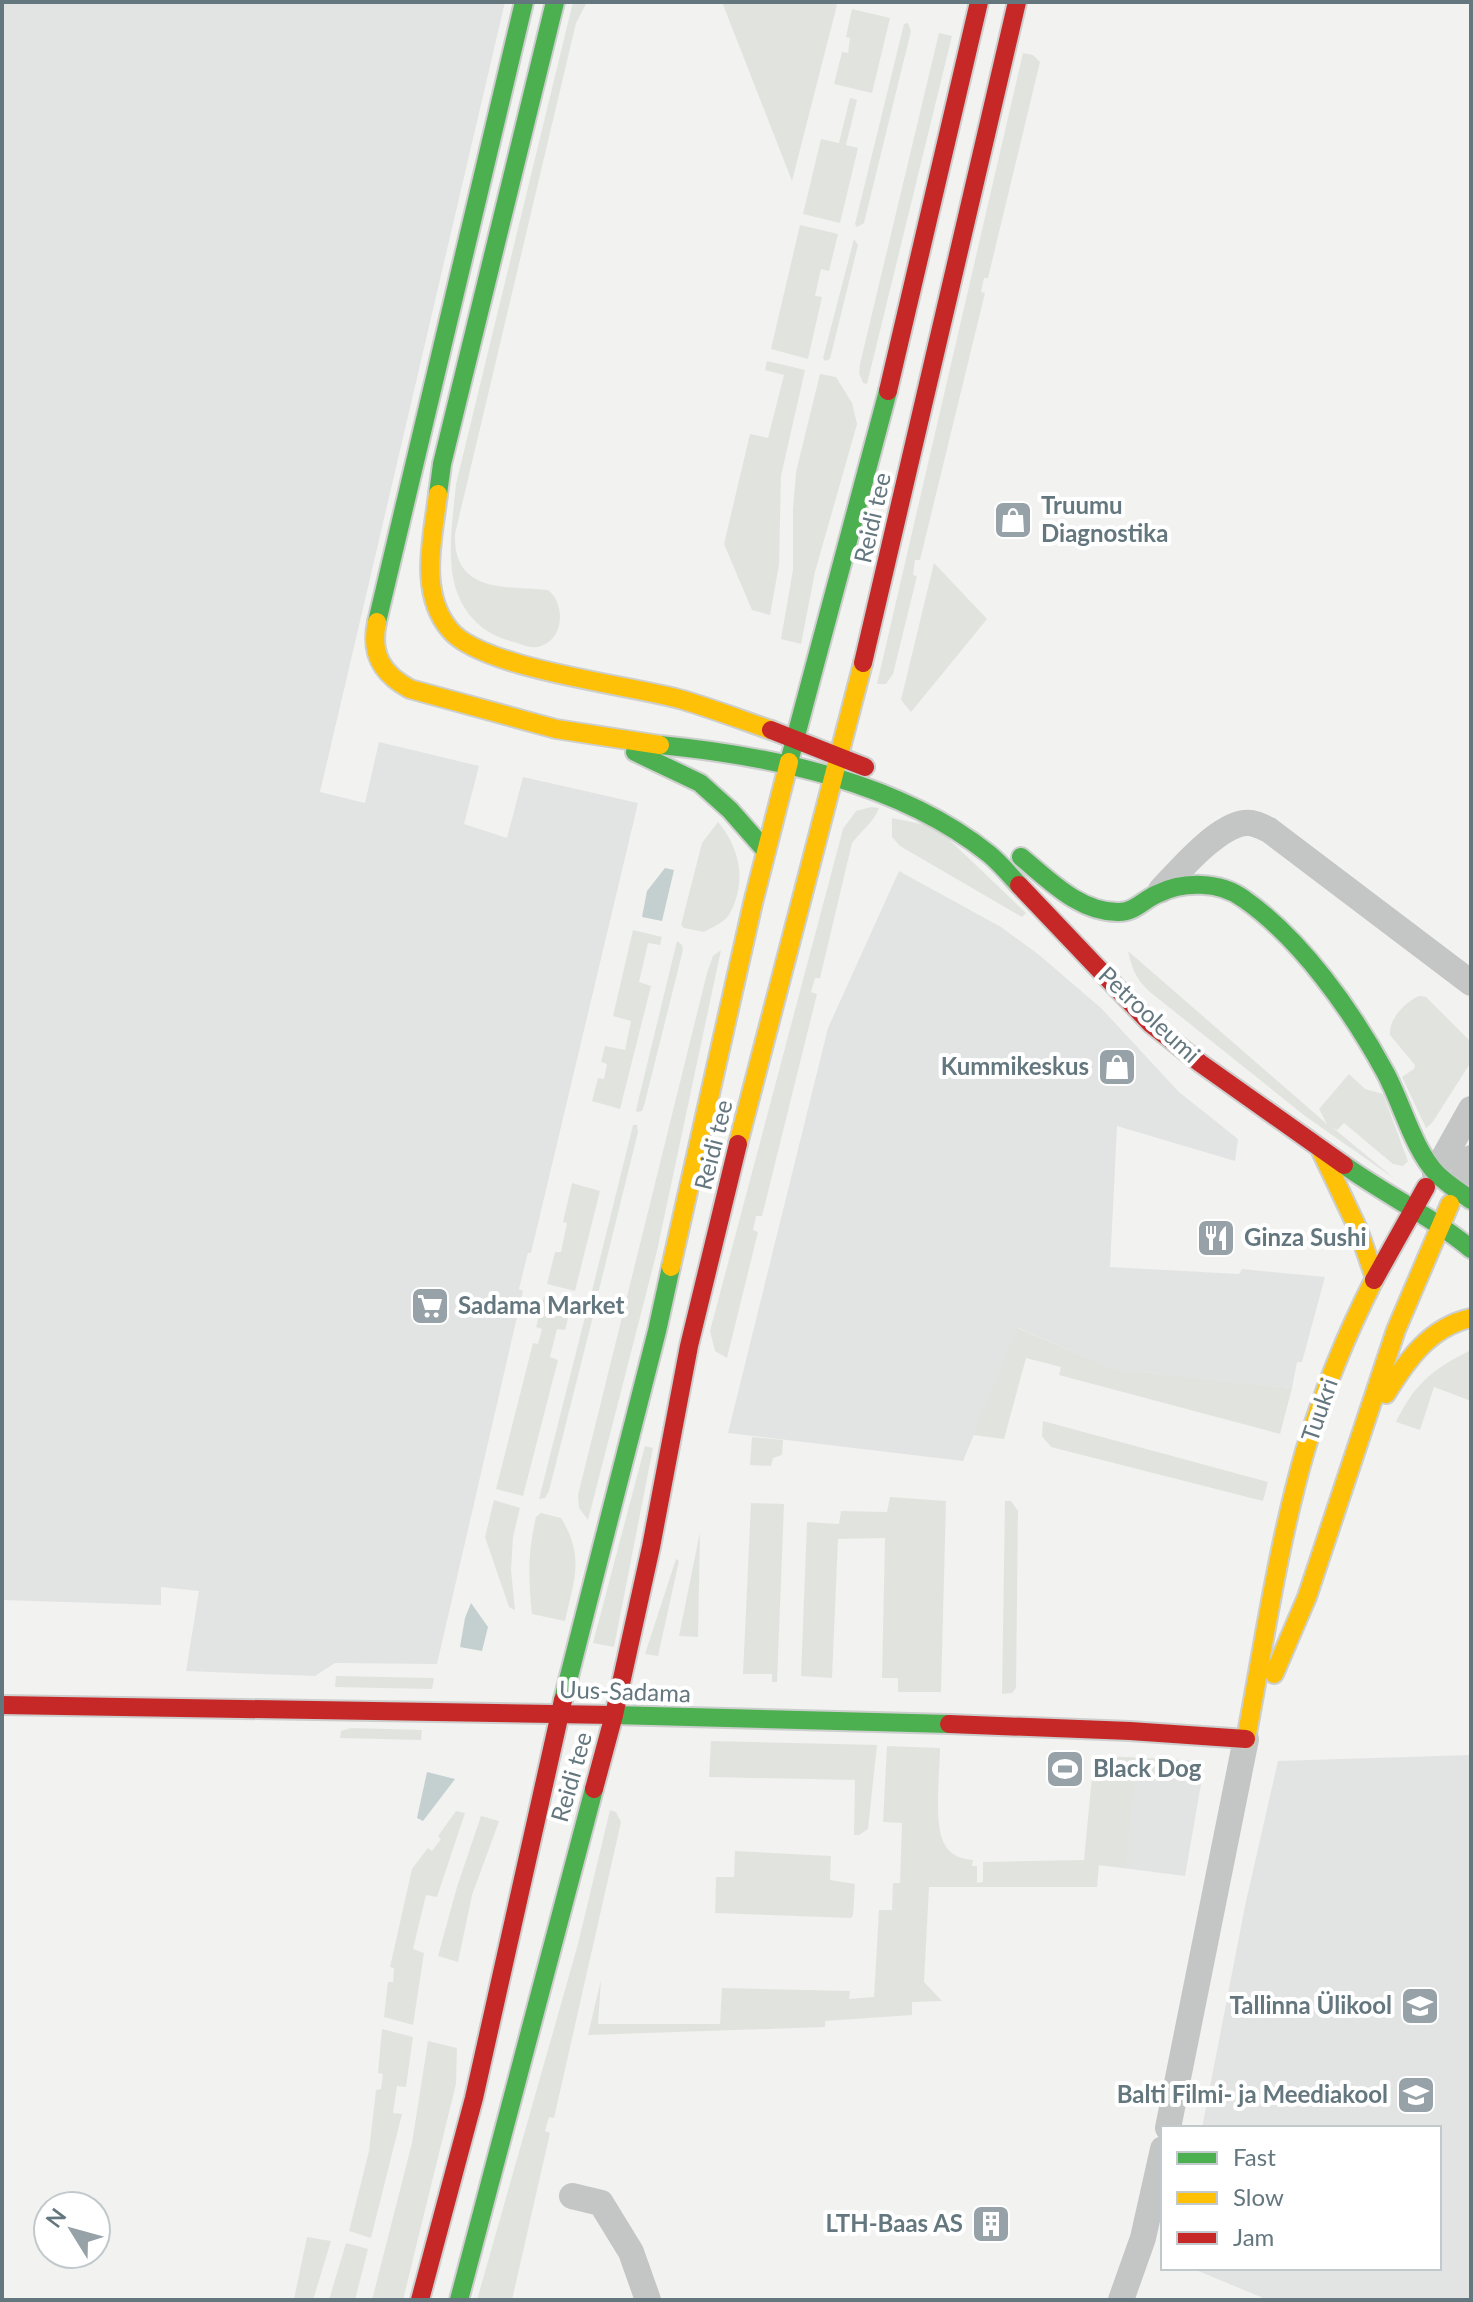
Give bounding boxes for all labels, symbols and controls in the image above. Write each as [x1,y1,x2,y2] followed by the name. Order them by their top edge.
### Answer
[847,470,896,566] street label: Reidi tee
[1041,490,1168,547] place label: Truumu Diagnostika
[992,499,1034,541] shop icon: Truumu Diagnostika
[1093,960,1207,1068] street label: Petrooleumi
[1096,1046,1138,1088] shop icon: Kummikeskus
[941,1051,1089,1080] place label: Kummikeskus
[687,1097,738,1193] street label: Reidi tee
[1195,1217,1237,1259] restaurant icon: Ginza Sushi
[1244,1222,1367,1251] place label: Ginza Sushi
[409,1285,451,1327] supermarket icon: Sadama Market
[458,1290,625,1319] place label: Sadama Market
[1294,1374,1343,1445] street label: Tuukri
[559,1674,691,1707] street label: Uus-Sadama
[544,1728,597,1825] street label: Reidi tee
[1044,1748,1086,1790] sports icon: Black Dog
[1093,1753,1202,1782] place label: Black Dog
[1399,1985,1441,2027] school or university icon: Tallinna Ülikool
[1230,1990,1392,2019] place label: Tallinna Ülikool
[1395,2074,1437,2116] school or university icon: Balti Filmi- ja Meediakool
[1117,2079,1388,2108] place label: Balti Filmi- ja Meediakool
[1161,2126,1441,2270] legend
[1233,2142,1276,2171] text: Fast
[1233,2182,1284,2211] text: Slow
[32,2190,112,2270] north arrow
[40,2203,72,2233] text: N
[970,2203,1012,2245] building icon: LTH-Baas AS
[825,2208,963,2237] place label: LTH-Baas AS
[1233,2222,1274,2251] text: Jam

